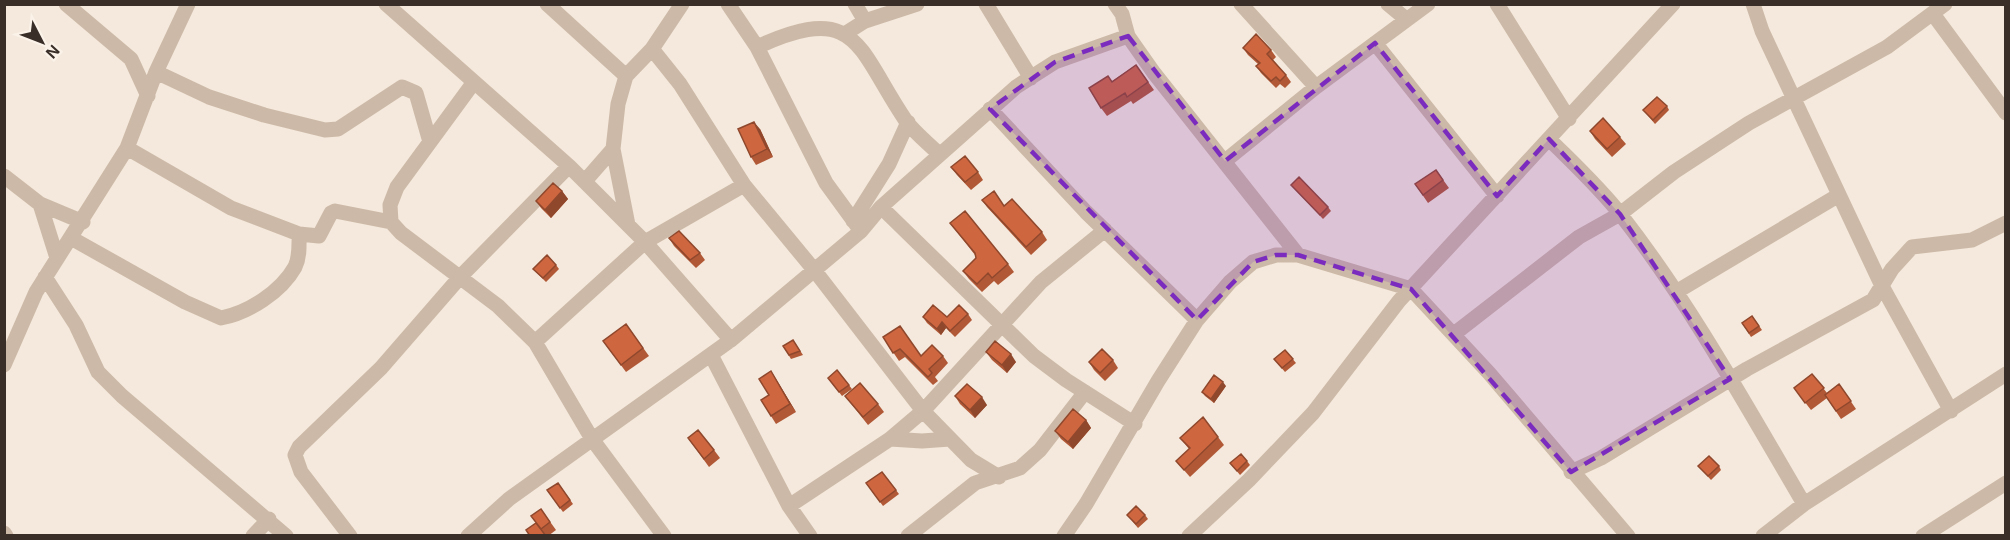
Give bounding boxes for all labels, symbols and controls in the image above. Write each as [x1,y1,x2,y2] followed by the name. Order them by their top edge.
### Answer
[12,12,72,72] north arrow
[43,42,63,62] text: N

